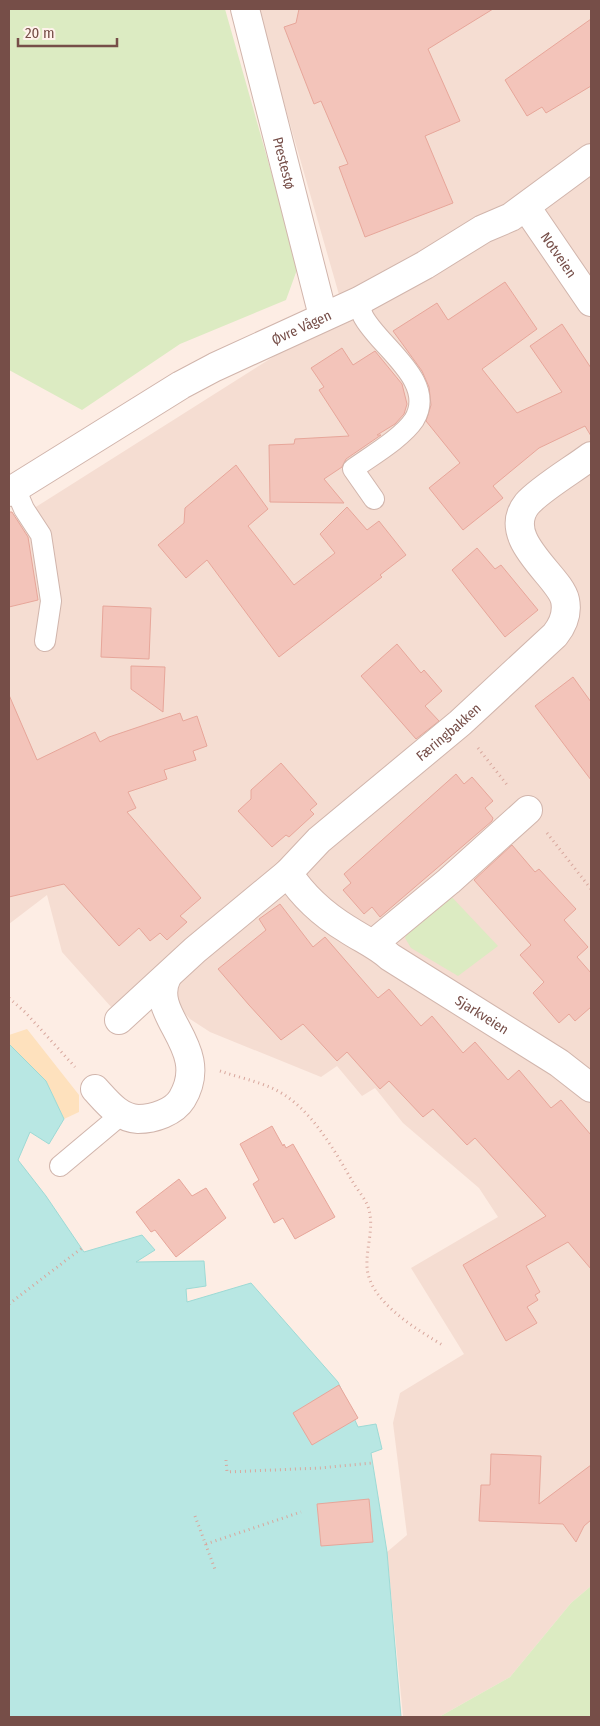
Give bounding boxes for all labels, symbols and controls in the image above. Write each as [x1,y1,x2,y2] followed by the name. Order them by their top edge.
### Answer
[18,15,116,47] scale bar
[25,24,55,42] text: 20 m
[269,135,299,191] street label: Prestestø
[537,229,580,281] street label: Notveien
[269,306,334,348] street label: Øvre Vågen
[413,699,484,764] street label: Færingbakken
[452,992,512,1038] street label: Sjarkveien

